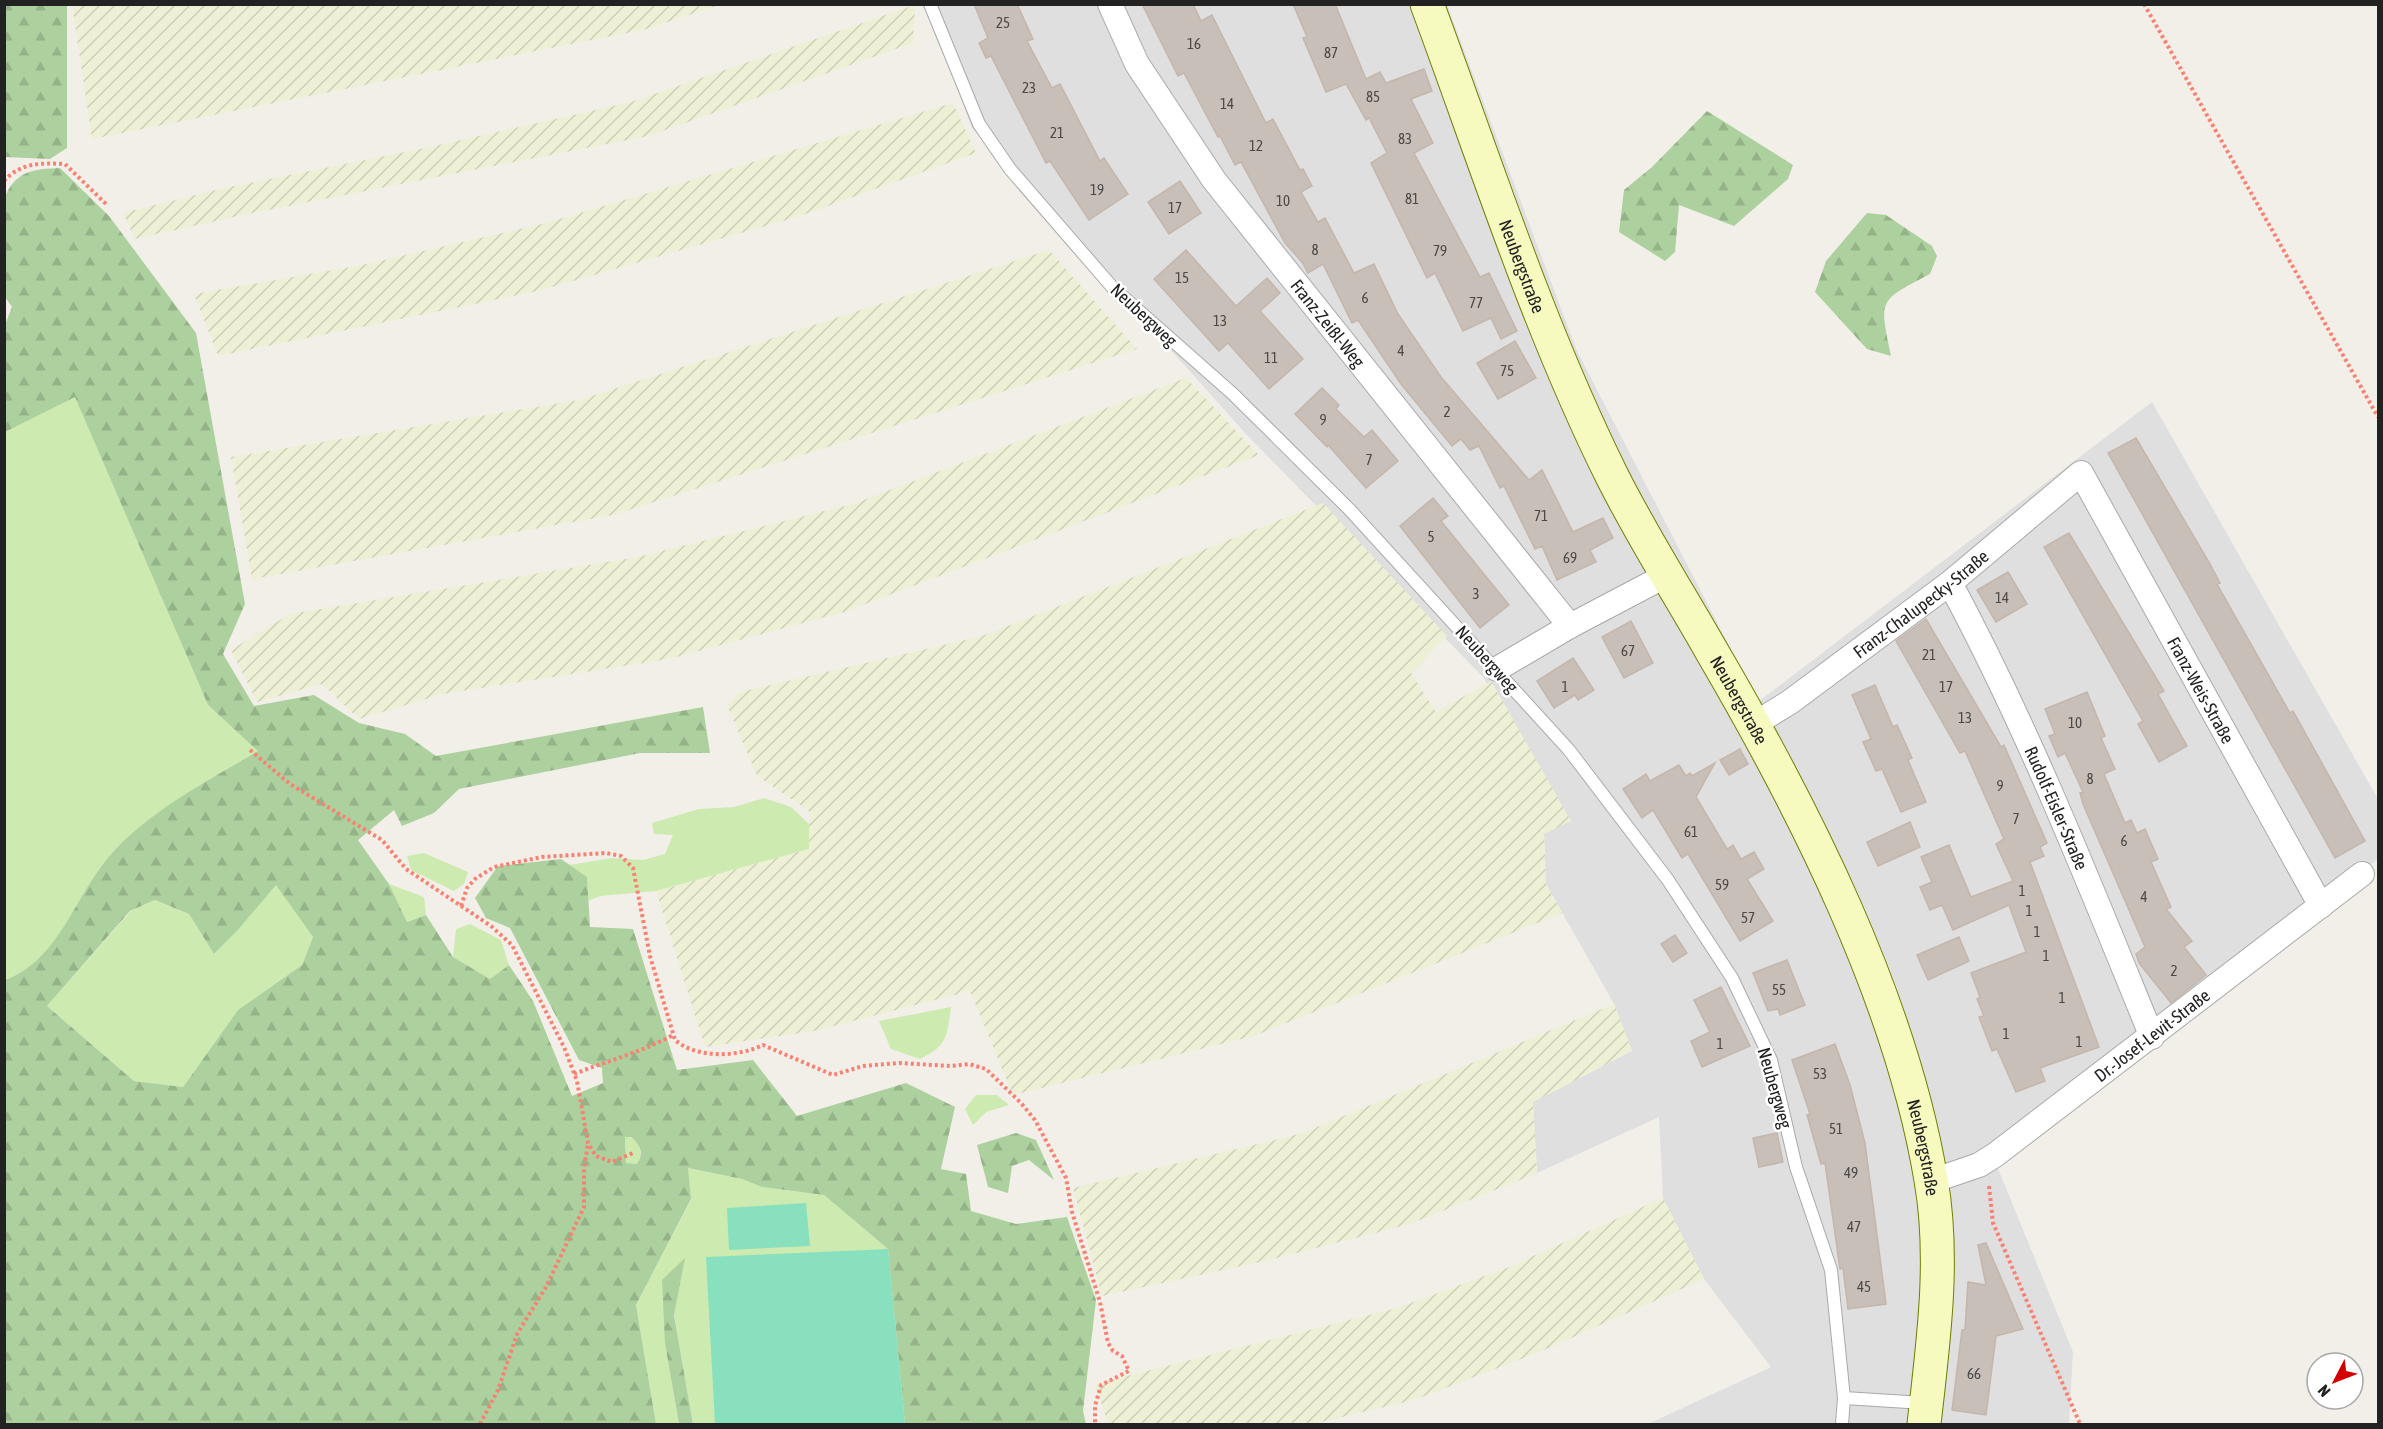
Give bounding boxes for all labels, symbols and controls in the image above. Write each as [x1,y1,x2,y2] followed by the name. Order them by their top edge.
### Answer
[996,14,1010,31] house number: 25
[1187,35,1201,52] house number: 16
[1324,44,1338,61] house number: 87
[1022,79,1036,96] house number: 23
[1366,88,1380,105] house number: 85
[1220,95,1234,112] house number: 14
[1050,124,1064,141] house number: 21
[1398,130,1412,147] house number: 83
[1249,137,1263,154] house number: 12
[1090,181,1104,198] house number: 19
[1405,190,1419,207] house number: 81
[1276,192,1290,209] house number: 10
[1168,199,1182,216] house number: 17
[1495,217,1550,316] street label: Neubergstraße
[1311,241,1319,258] house number: 8
[1433,242,1447,259] house number: 79
[1175,269,1189,286] house number: 15
[1287,275,1370,371] street label: Franz-Zeißl-Weg
[1106,279,1182,351] street label: Neubergweg
[1361,289,1369,306] house number: 6
[1469,294,1483,311] house number: 77
[1213,312,1227,329] house number: 13
[1397,342,1405,359] house number: 4
[1264,349,1278,366] house number: 11
[1500,362,1514,379] house number: 75
[1443,403,1451,420] house number: 2
[1319,411,1327,428] house number: 9
[1365,451,1373,468] house number: 7
[1534,507,1548,524] house number: 71
[1427,528,1435,545] house number: 5
[1849,545,1992,662] street label: Franz-Chalupecky-Straße
[1563,549,1577,566] house number: 69
[1472,585,1480,602] house number: 3
[1995,589,2009,606] house number: 14
[1451,621,1523,697] street label: Neubergweg
[2163,633,2239,747] street label: Franz-Weis-Straße
[1621,642,1635,659] house number: 67
[1922,646,1936,663] house number: 21
[1706,652,1773,748] street label: Neubergstraße
[1561,678,1569,695] house number: 1
[1939,678,1953,695] house number: 17
[1958,709,1972,726] house number: 13
[2068,714,2082,731] house number: 10
[2021,743,2093,873] street label: Rudolf-Eisler-Straße
[2086,770,2094,787] house number: 8
[1996,777,2004,794] house number: 9
[2012,810,2020,827] house number: 7
[1684,823,1698,840] house number: 61
[2120,832,2128,849] house number: 6
[1715,876,1729,893] house number: 59
[2018,882,2026,899] house number: 1
[2140,888,2148,905] house number: 4
[2025,902,2033,919] house number: 1
[1741,909,1755,926] house number: 57
[2033,923,2041,940] house number: 1
[2042,947,2050,964] house number: 1
[2170,962,2178,979] house number: 2
[1772,981,1786,998] house number: 55
[2090,984,2214,1086] street label: Dr.-Josef-Levit-Straße
[2058,989,2066,1006] house number: 1
[2002,1025,2010,1042] house number: 1
[2075,1033,2083,1050] house number: 1
[1716,1035,1724,1052] house number: 1
[1753,1045,1797,1131] street label: Neubergweg
[1813,1065,1827,1082] house number: 53
[1903,1097,1944,1197] street label: Neubergstraße
[1829,1120,1843,1137] house number: 51
[1844,1164,1858,1181] house number: 49
[1847,1218,1861,1235] house number: 47
[1857,1278,1871,1295] house number: 45
[2305,1351,2365,1411] north arrow
[1967,1365,1981,1382] house number: 66
[2314,1382,2334,1401] text: N

